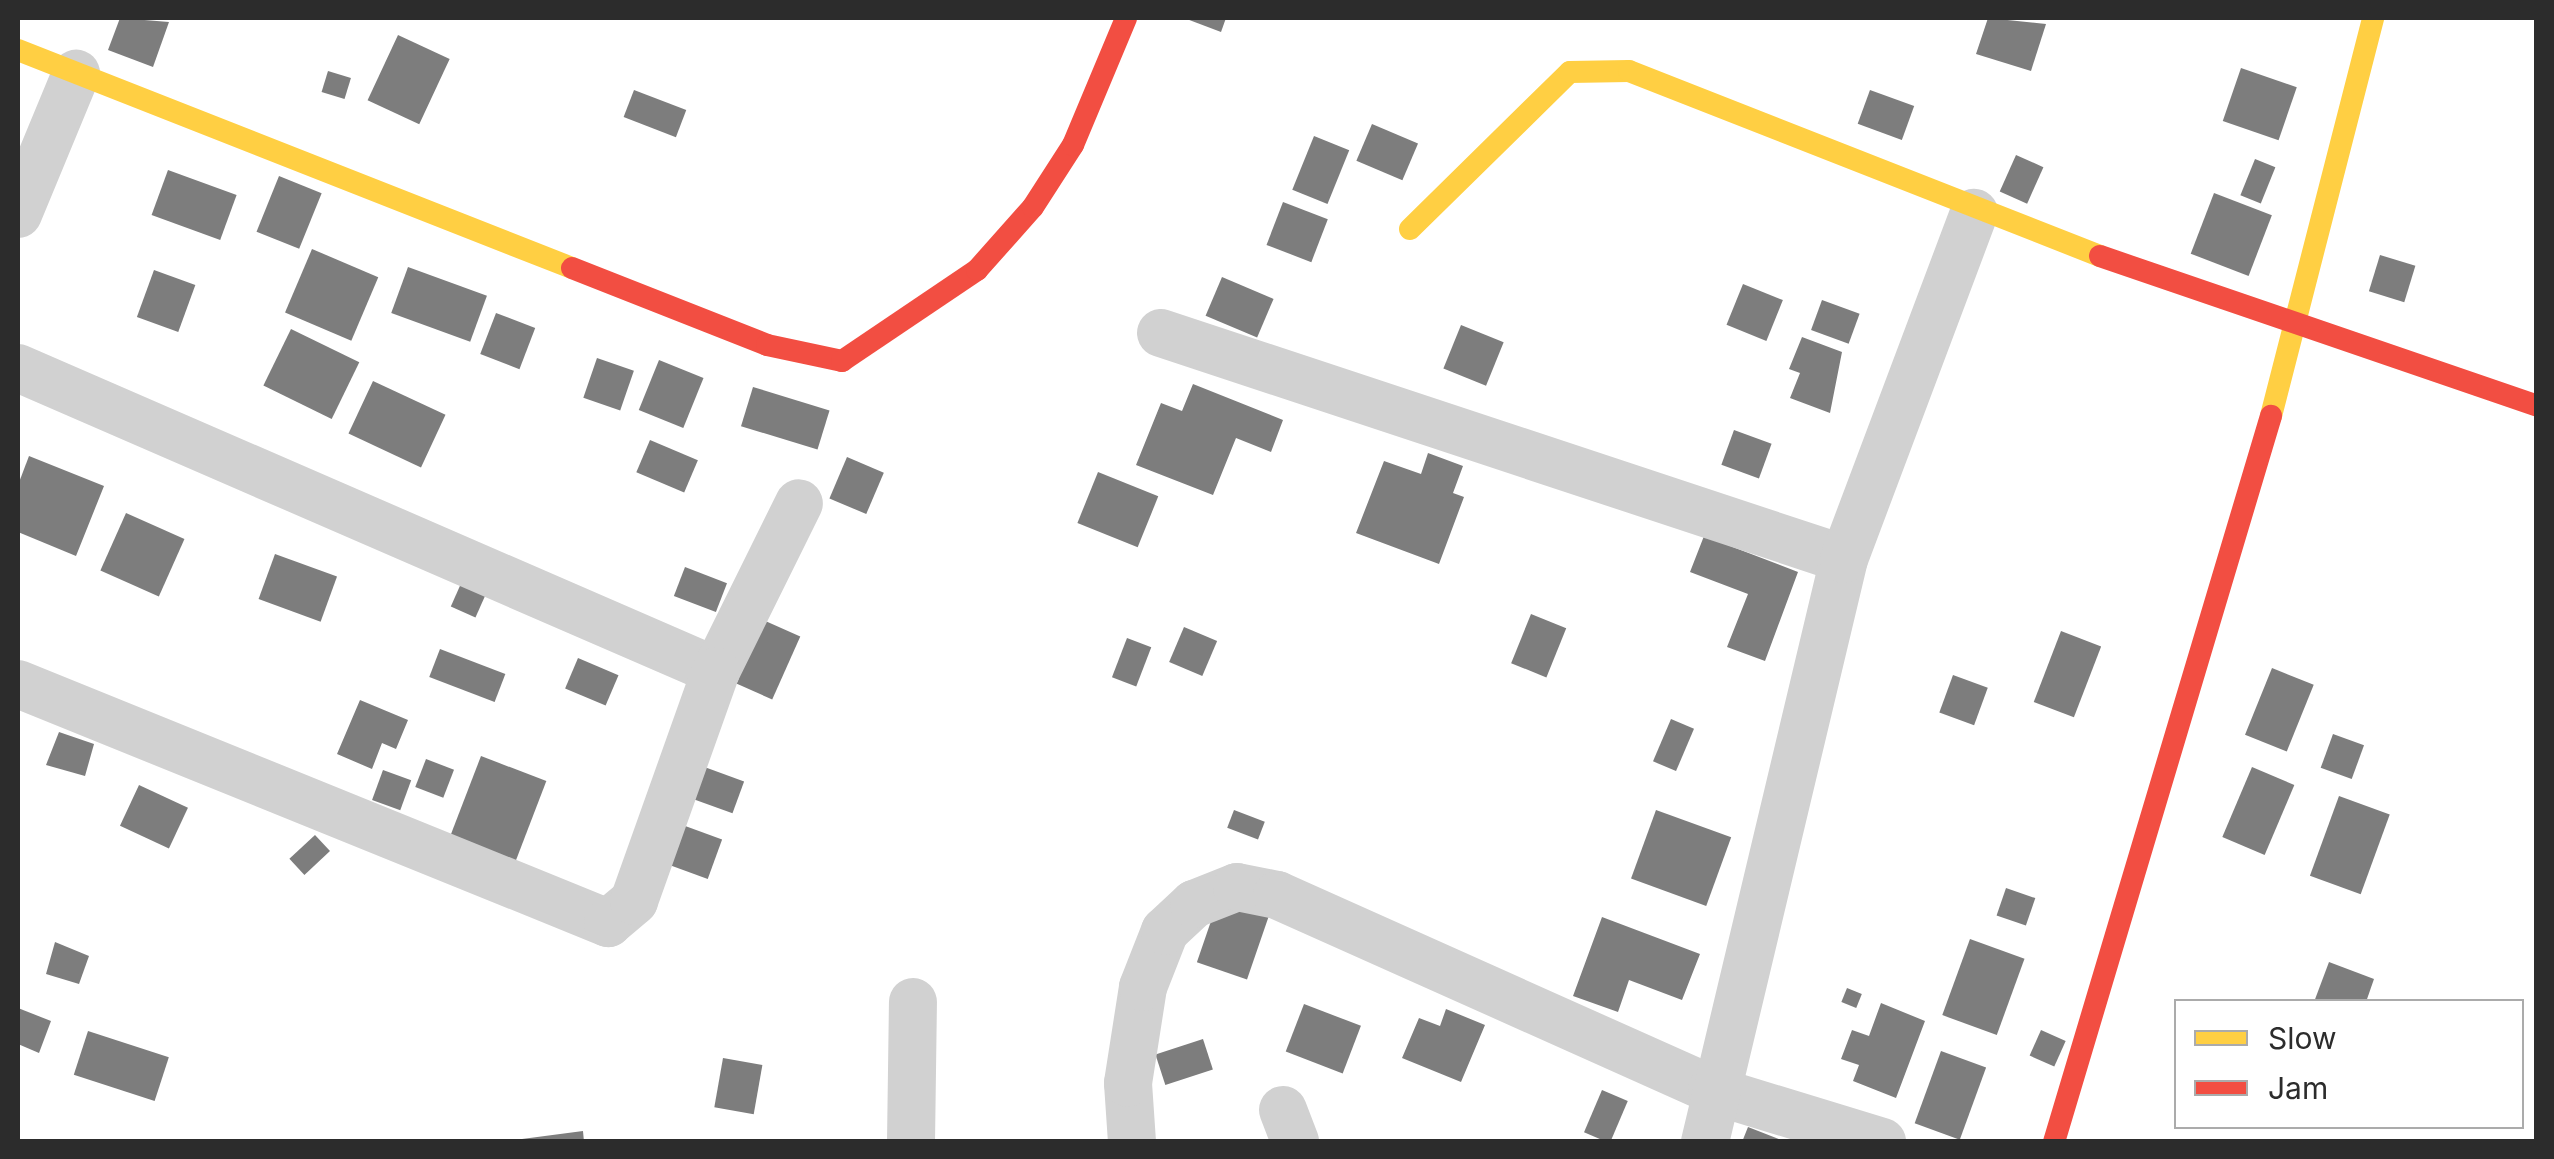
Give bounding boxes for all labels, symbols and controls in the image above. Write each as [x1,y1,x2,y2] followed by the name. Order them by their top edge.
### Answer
[2174,999,2524,1129] legend
[2268,1020,2337,1056] text: Slow
[2268,1070,2328,1106] text: Jam

